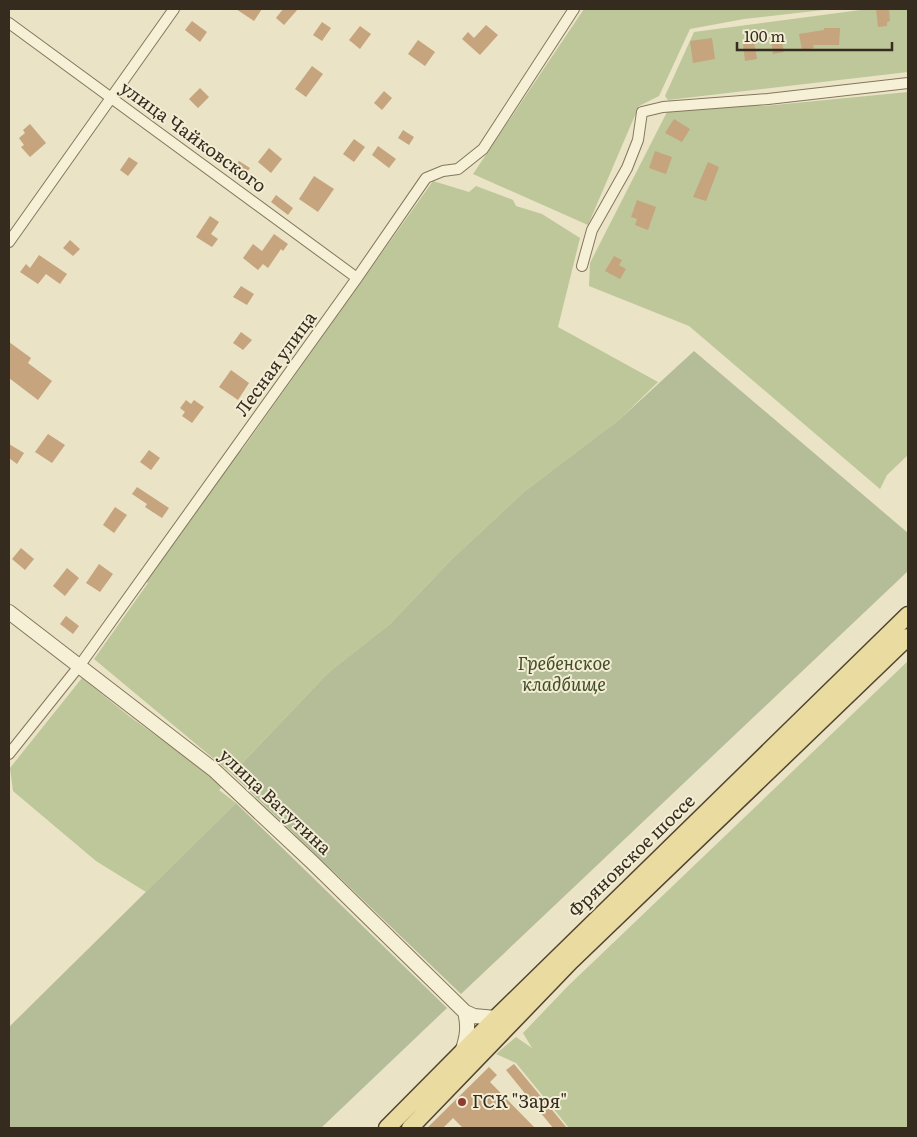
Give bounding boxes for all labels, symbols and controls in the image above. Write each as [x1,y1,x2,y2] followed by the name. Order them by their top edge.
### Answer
[737,20,892,52] scale bar
[744,24,785,47] text: 100 m
[115,73,273,198] street label: улица Чайковского
[228,305,322,421] street label: Лесная улица
[517,649,611,697] park label: Гребенское кладбище
[214,741,339,861] street label: улица Ватутина
[561,787,701,923] street label: Фряновское шоссе
[472,1087,567,1114] place label: ГСК "Заря"
[456,1096,468,1108] marker: ГСК "Заря"

